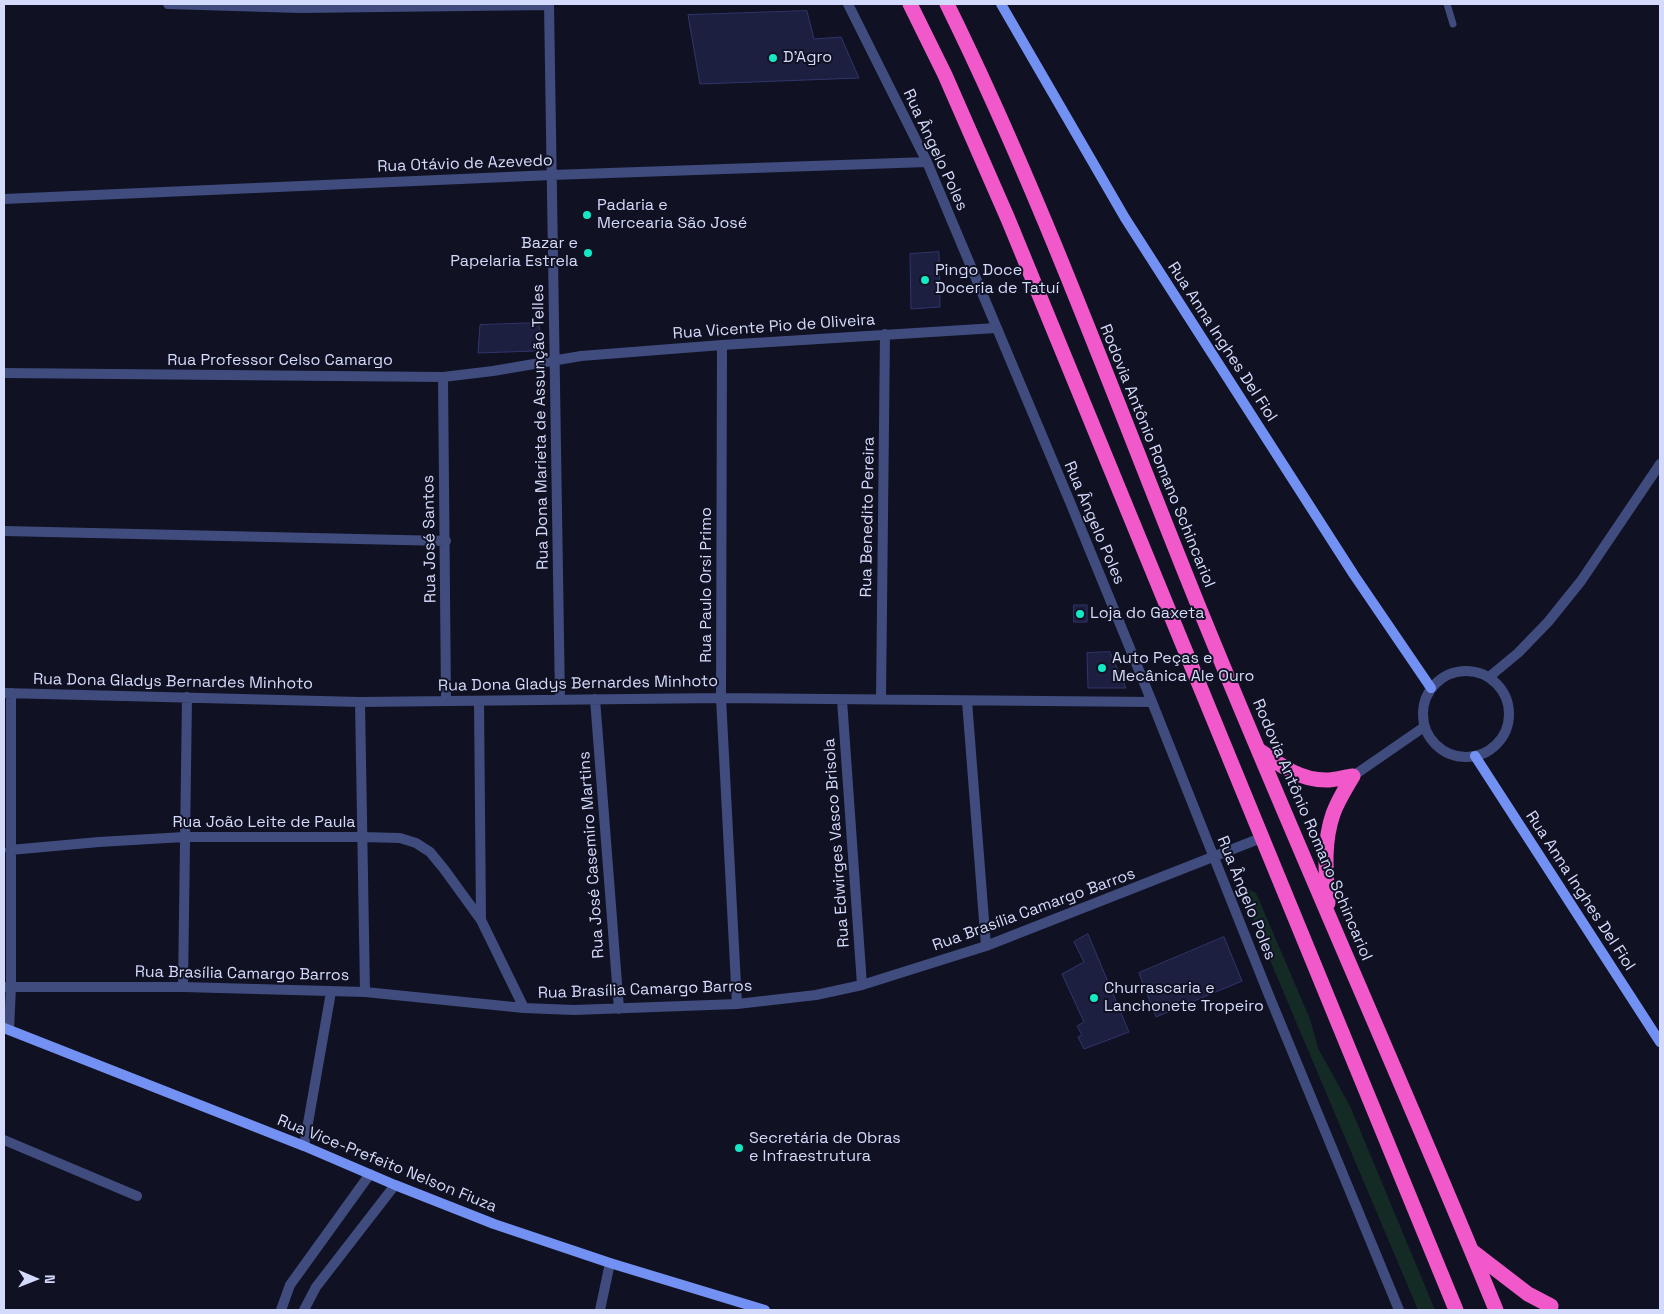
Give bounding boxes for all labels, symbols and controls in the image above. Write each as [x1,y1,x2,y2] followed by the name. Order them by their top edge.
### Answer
[783,48,832,68] place label: D'Agro
[767,52,779,64] marker: D'Agro
[898,86,972,214] street label: Rua Ângelo Poles
[377,151,553,177] street label: Rua Otávio de Azevedo
[597,196,747,234] place label: Padaria e Mercearia São José
[581,209,593,221] marker: Padaria e Mercearia São José
[450,234,578,272] place label: Bazar e Papelaria Estrela
[582,247,594,259] marker: Bazar e Papelaria Estrela
[1163,259,1281,425] street label: Rua Anna Inghes Del Fiol
[935,261,1059,299] place label: Pingo Doce Doceria de Tatuí
[919,274,931,286] marker: Pingo Doce Doceria de Tatuí
[529,284,553,570] street label: Rua Dona Marieta de Assunção Telles
[672,310,876,344] street label: Rua Vicente Pio de Oliveira
[1095,322,1219,590] street label: Rodovia Antônio Romano Schincariol
[167,351,393,371] street label: Rua Professor Celso Camargo
[857,436,879,598] street label: Rua Benedito Pereira
[1059,459,1129,587] street label: Rua Ângelo Poles
[419,475,441,603] street label: Rua José Santos
[697,507,717,663] street label: Rua Paulo Orsi Primo
[1090,604,1205,624] place label: Loja do Gaxeta
[1074,608,1086,620] marker: Loja do Gaxeta
[1112,649,1254,687] place label: Auto Peças e Mecânica Ale Ouro
[1096,662,1108,674] marker: Auto Peças e Mecânica Ale Ouro
[33,670,313,694] street label: Rua Dona Gladys Bernardes Minhoto
[438,672,718,696] street label: Rua Dona Gladys Bernardes Minhoto
[1248,696,1376,964] street label: Rodovia Antônio Romano Schincariol
[820,738,854,948] street label: Rua Edwirges Vasco Brisola
[575,751,609,959] street label: Rua José Casemiro Martins
[1521,808,1639,974] street label: Rua Anna Inghes Del Fiol
[172,813,356,833] street label: Rua João Leite de Paula
[1212,833,1280,963] street label: Rua Ângelo Poles
[930,864,1138,956] street label: Rua Brasília Camargo Barros
[135,963,349,985] street label: Rua Brasília Camargo Barros
[537,977,753,1003] street label: Rua Brasília Camargo Barros
[1104,979,1264,1017] place label: Churrascaria e Lanchonete Tropeiro
[1088,992,1100,1004] marker: Churrascaria e Lanchonete Tropeiro
[274,1111,500,1217] street label: Rua Vice-Prefeito Nelson Fiuza
[749,1129,901,1167] place label: Secretária de Obras e Infraestrutura
[733,1142,745,1154] marker: Secretária de Obras e Infraestrutura
[10,1254,60,1304] north arrow
[41,1274,59,1284] text: N

